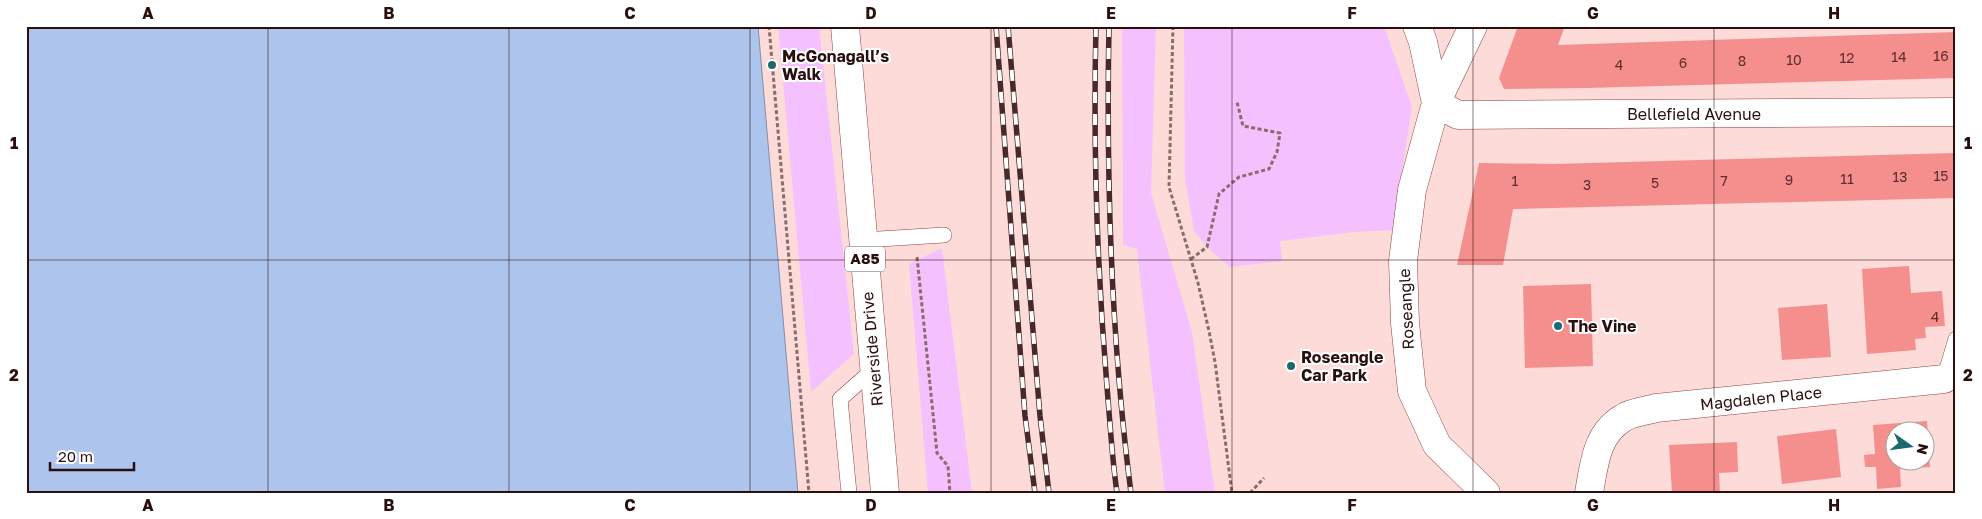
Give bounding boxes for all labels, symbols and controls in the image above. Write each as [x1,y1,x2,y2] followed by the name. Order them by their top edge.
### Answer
[142,3,154,23] text: A
[383,3,395,23] text: B
[624,3,636,23] text: C
[865,3,877,23] text: D
[1106,3,1116,23] text: E
[1347,3,1357,23] text: F
[1587,3,1599,23] text: G
[1828,3,1840,23] text: H
[782,46,889,84] place label: McGonagall’s Walk
[1933,47,1949,64] house number: 16
[1891,48,1907,65] house number: 14
[1840,49,1854,66] house number: 12
[1786,51,1802,68] house number: 10
[1738,52,1746,69] house number: 8
[1679,54,1687,71] house number: 6
[1615,56,1623,73] house number: 4
[766,59,778,71] marker: McGonagall’s Walk
[1627,104,1761,124] street label: Bellefield Avenue
[10,133,18,153] text: 1
[1964,133,1972,153] text: 1
[1934,167,1948,184] house number: 15
[1893,168,1907,185] house number: 13
[1840,170,1854,187] house number: 11
[1785,171,1793,188] house number: 9
[1512,172,1519,189] house number: 1
[1720,172,1728,189] house number: 7
[1651,174,1659,191] house number: 5
[1583,176,1591,193] house number: 3
[845,246,885,272] road number: A85
[1394,268,1418,350] street label: Roseangle
[857,291,887,407] street label: Riverside Drive
[1931,308,1939,325] house number: 4
[1568,316,1636,336] place label: The Vine
[1552,320,1564,332] marker: The Vine
[1301,347,1383,385] place label: Roseangle Car Park
[1285,360,1297,372] marker: Roseangle Car Park
[9,365,19,385] text: 2
[1963,365,1973,385] text: 2
[1699,382,1823,414] street label: Magdalen Place
[1884,422,1934,472] north arrow
[50,439,134,471] scale bar
[1914,442,1933,456] text: N
[58,447,93,465] text: 20 m
[142,495,154,515] text: A
[383,495,395,515] text: B
[624,495,636,515] text: C
[865,495,877,515] text: D
[1106,495,1116,515] text: E
[1347,495,1357,515] text: F
[1587,495,1599,515] text: G
[1828,495,1840,515] text: H

